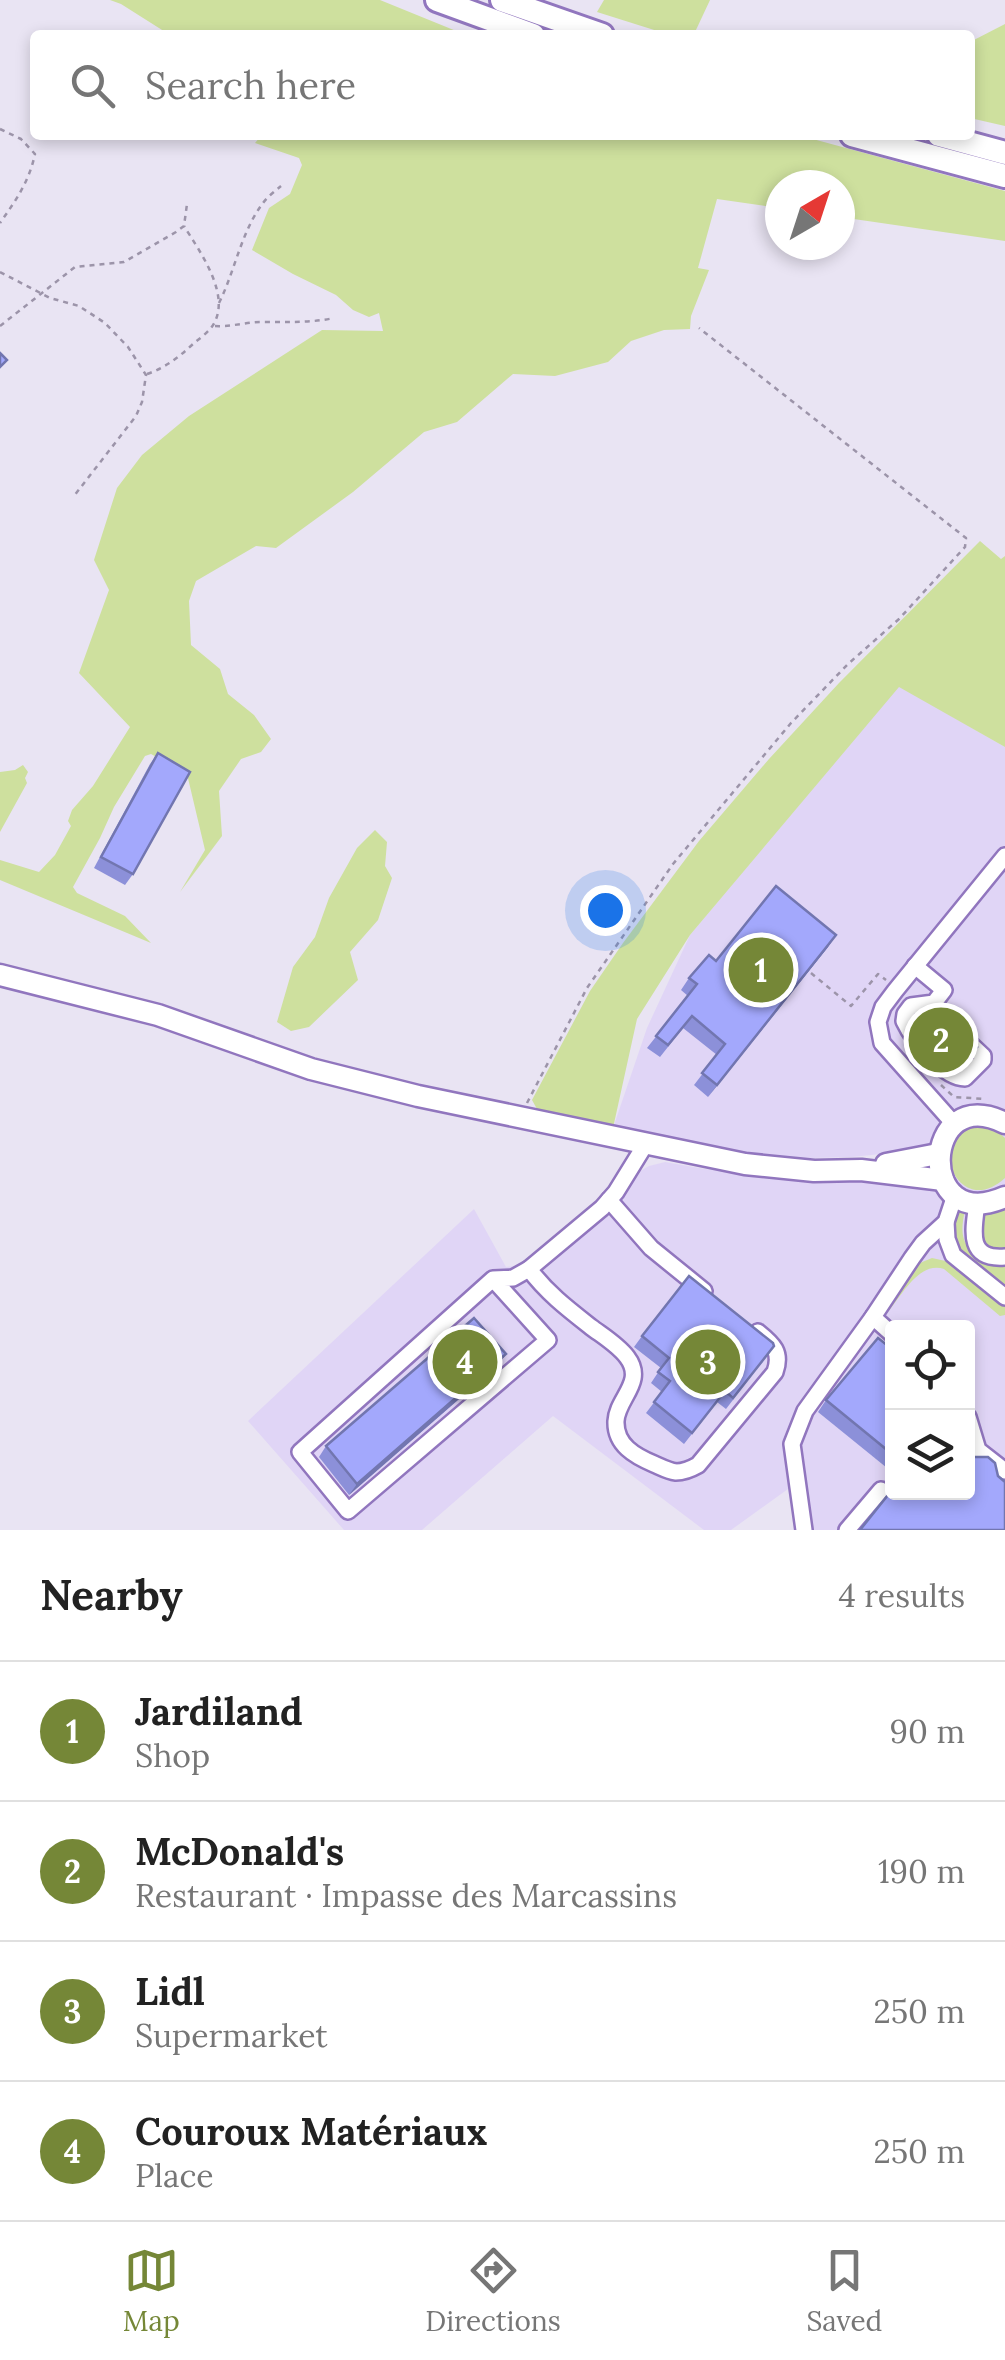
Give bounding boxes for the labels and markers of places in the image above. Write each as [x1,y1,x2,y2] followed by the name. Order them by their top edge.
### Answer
[728,932,794,1008] pin: 1
[908,1002,974,1078] pin: 2
[432,1324,498,1400] pin: 4
[676,1324,740,1400] pin: 3

